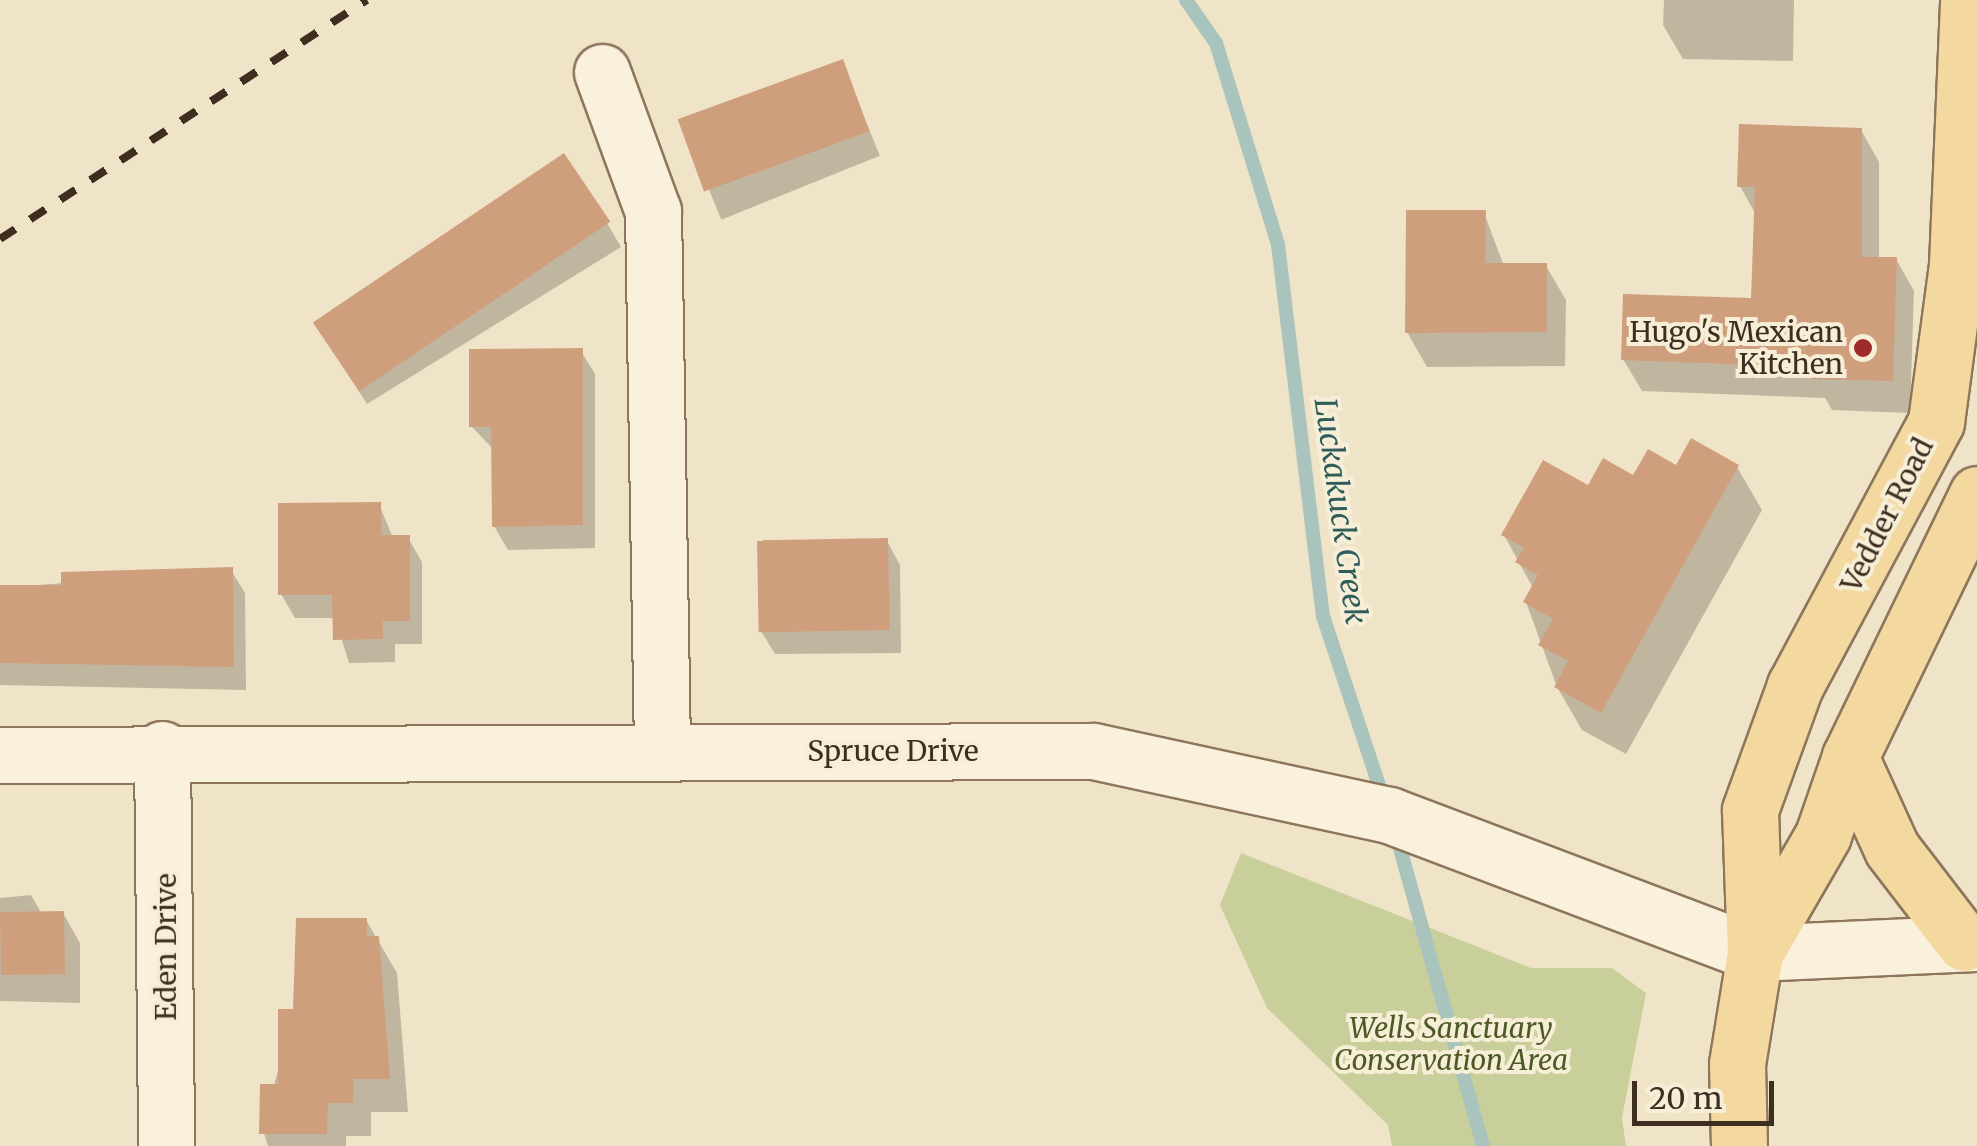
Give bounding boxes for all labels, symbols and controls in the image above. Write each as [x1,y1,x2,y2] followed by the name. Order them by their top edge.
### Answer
[1630,315,1843,381] place label: Hugo's Mexican Kitchen
[1852,337,1874,359] marker: Hugo's Mexican Kitchen
[1307,396,1375,626] water label: Luckakuck Creek
[1834,433,1940,597] street label: Vedder Road
[807,734,979,768] street label: Spruce Drive
[149,873,183,1021] street label: Eden Drive
[1334,1011,1568,1077] park label: Wells Sanctuary Conservation Area
[1637,1061,1780,1123] scale bar
[1649,1079,1722,1117] text: 20 m

